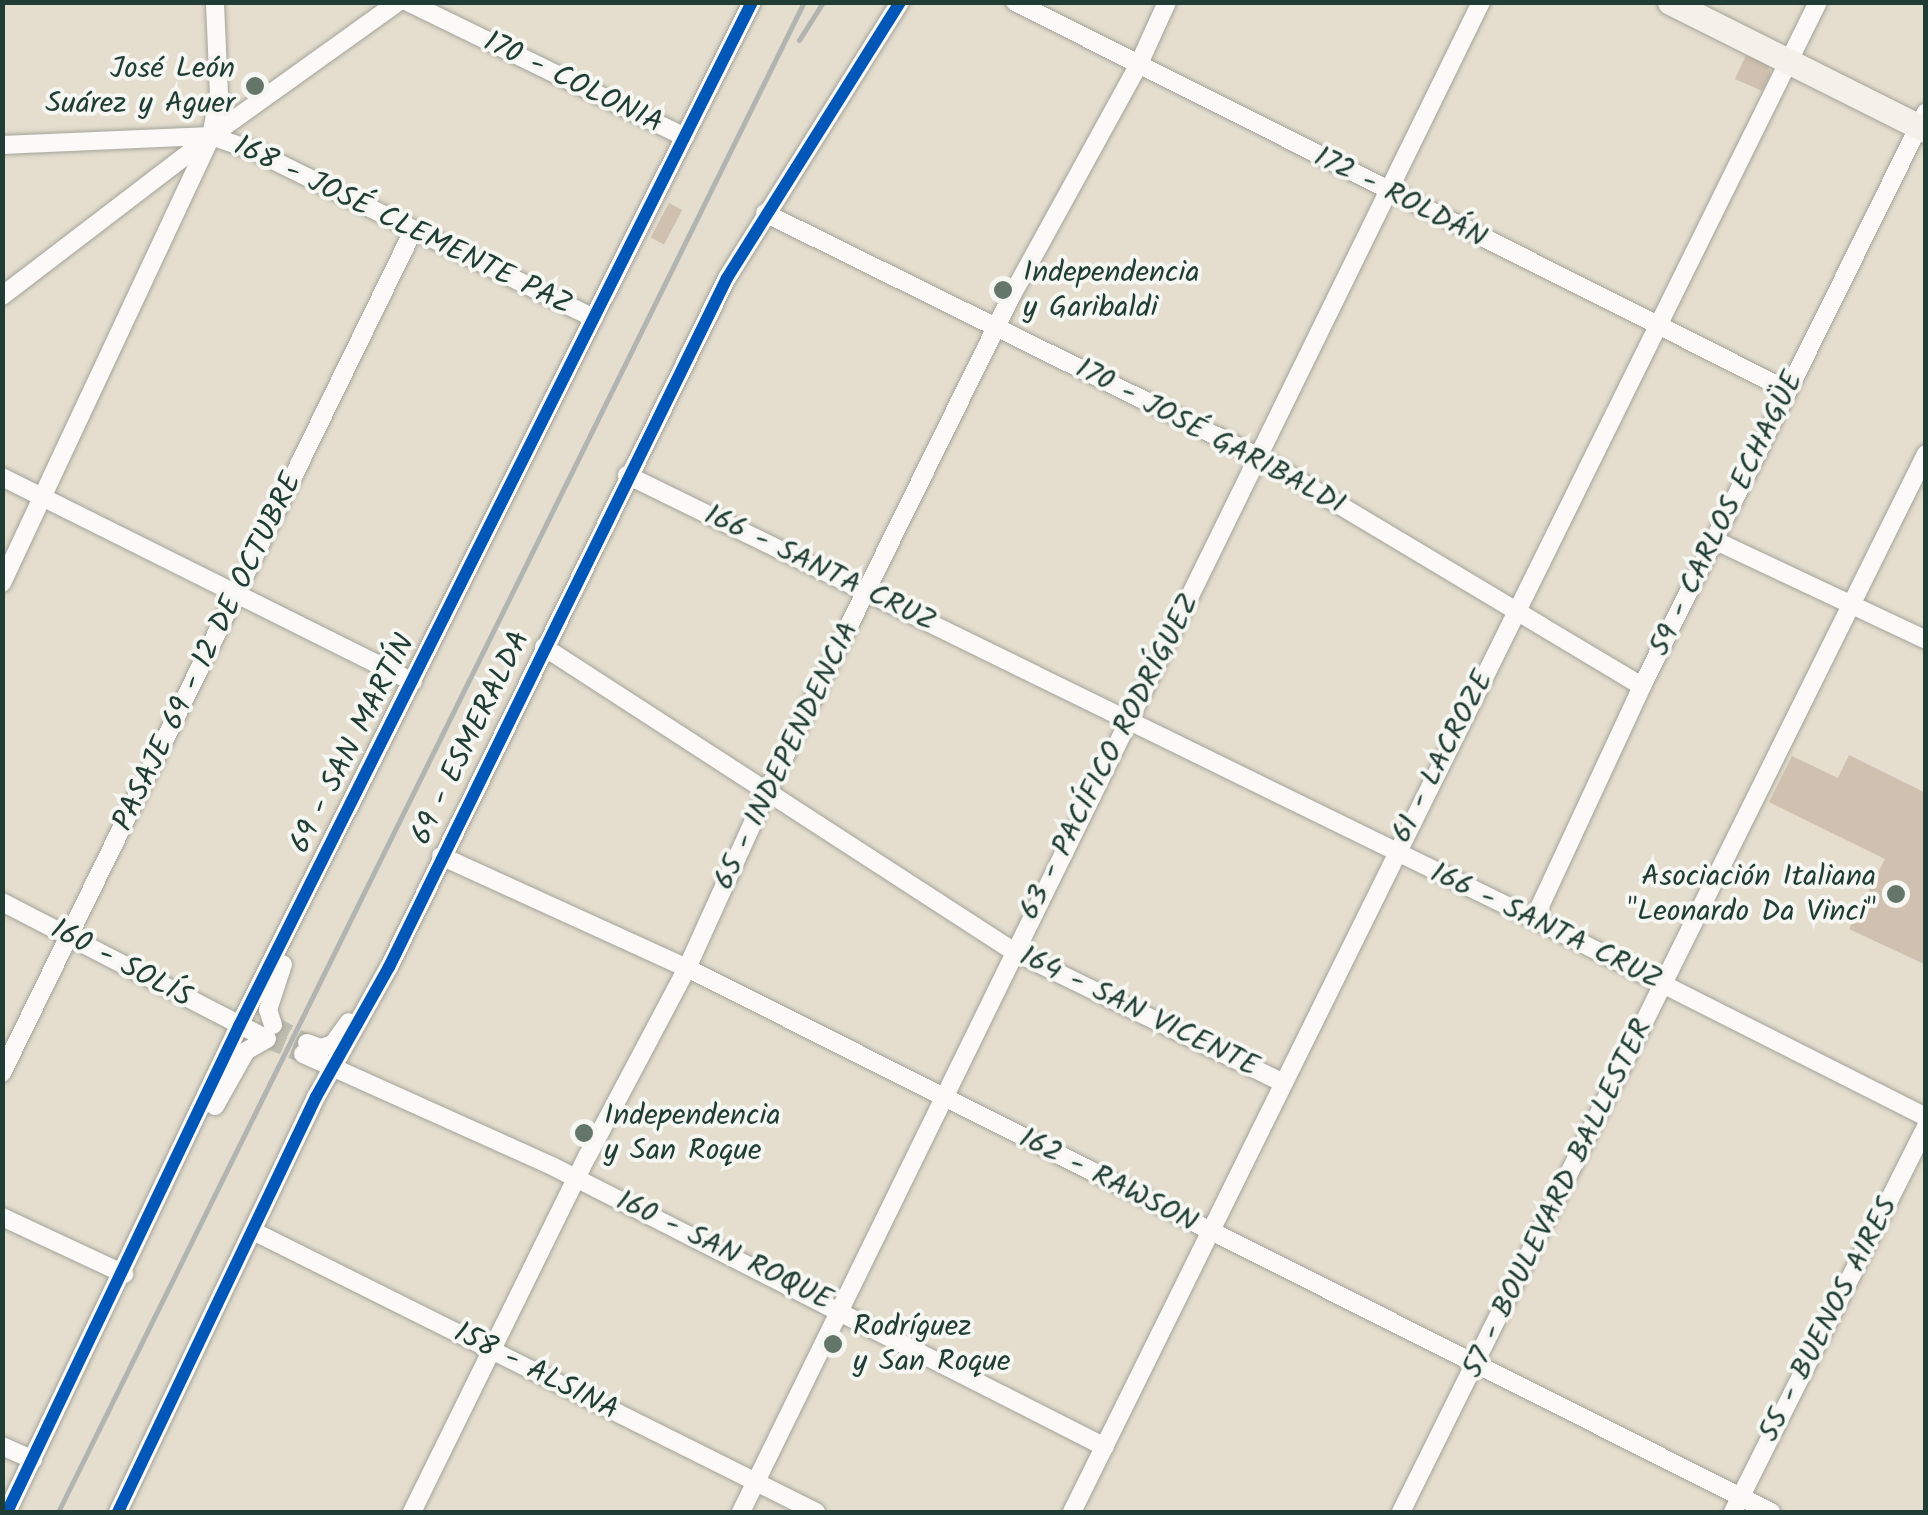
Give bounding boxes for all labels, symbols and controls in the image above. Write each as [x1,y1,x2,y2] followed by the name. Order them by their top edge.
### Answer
[477,24,669,142] street label: 170 - COLONIA
[45,51,235,122] place label: José León Suárez y Aguer
[244,75,266,97] marker: José León Suárez y Aguer
[228,128,578,324] street label: 168 - JOSÉ CLEMENTE PAZ
[1308,139,1492,257] street label: 172 - ROLDÁN
[1023,255,1200,326] place label: Independencia y Garibaldi
[992,279,1014,301] marker: Independencia y Garibaldi
[1069,351,1351,523] street label: 170 - JOSÉ GARIBALDI
[1642,366,1812,662] street label: 59 - CARLOS ECHAGÜE
[106,467,310,837] street label: PASAJE 69 - 12 DE OCTUBRE
[698,497,942,641] street label: 166 - SANTA CRUZ
[1012,588,1208,926] street label: 63 - PACÍFICO RODRÍGUEZ
[706,616,868,896] street label: 65 - INDEPENDENCIA
[404,625,538,851] street label: 69 - ESMERALDA
[282,629,424,859] street label: 69 - SAN MARTÍN
[1384,665,1502,849] street label: 61 - LACROZE
[1424,855,1668,999] street label: 166 - SANTA CRUZ
[1627,859,1876,930] place label: Asociación Italiana "Leonardo Da Vinci"
[1885,883,1907,905] marker: Asociación Italiana "Leonardo Da Vinci"
[44,912,198,1016] street label: 160 - SOLÍS
[1014,938,1264,1086] street label: 164 - SAN VICENTE
[1455,1014,1661,1384] street label: 57 - BOULEVARD BALLESTER
[604,1098,781,1168] place label: Independencia y San Roque
[1013,1121,1203,1241] street label: 162 - RAWSON
[573,1122,595,1144] marker: Independencia y San Roque
[610,1183,838,1319] street label: 160 - SAN ROQUE
[1752,1192,1906,1448] street label: 55 - BUENOS AIRES
[853,1309,1010,1380] place label: Rodríguez y San Roque
[448,1315,624,1429] street label: 158 - ALSINA
[822,1333,844,1355] marker: Rodríguez y San Roque

